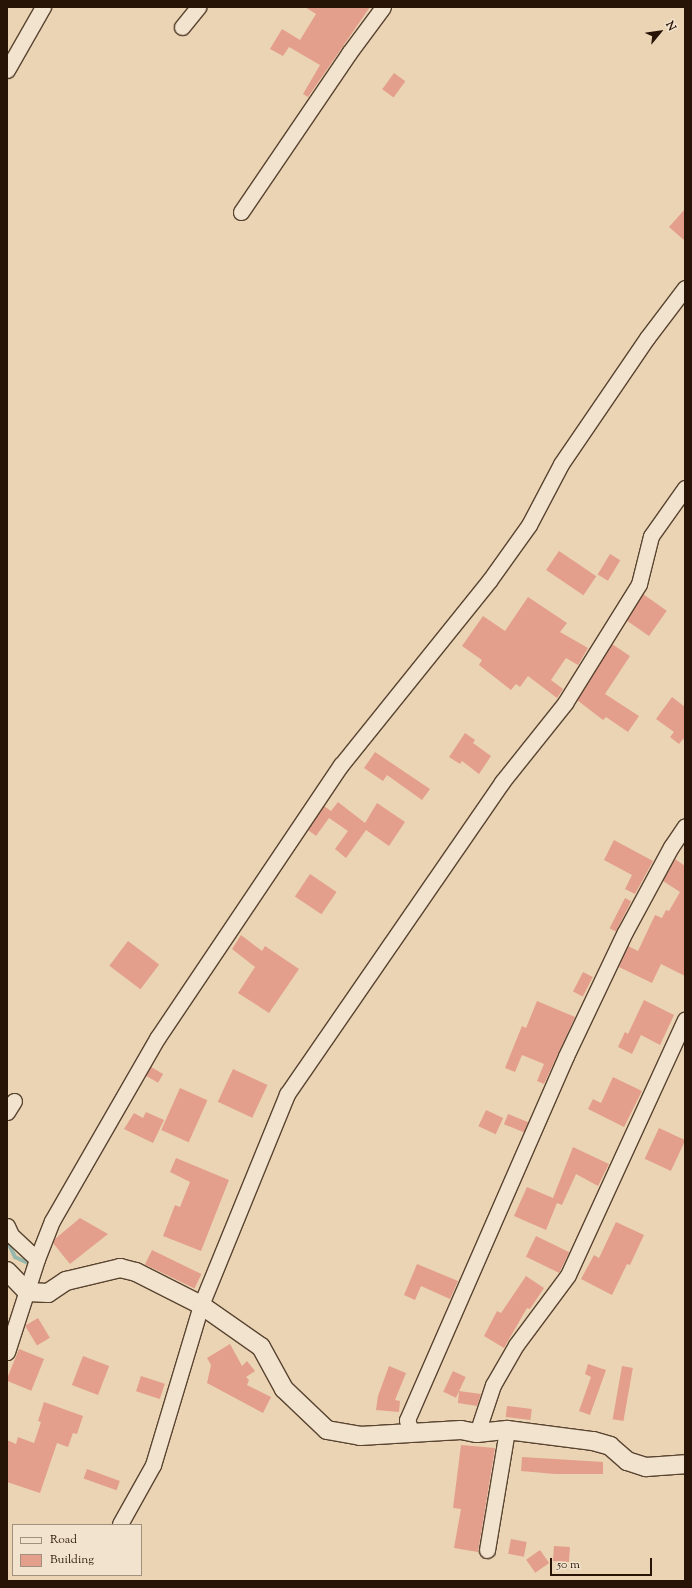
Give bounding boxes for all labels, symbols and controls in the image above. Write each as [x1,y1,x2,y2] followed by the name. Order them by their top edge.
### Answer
[640,12,680,52] north arrow
[661,18,680,34] text: N
[12,1524,142,1576] legend
[50,1531,77,1549] text: Road
[552,1550,654,1576] scale bar
[50,1551,94,1569] text: Building
[557,1556,580,1574] text: 50 m

